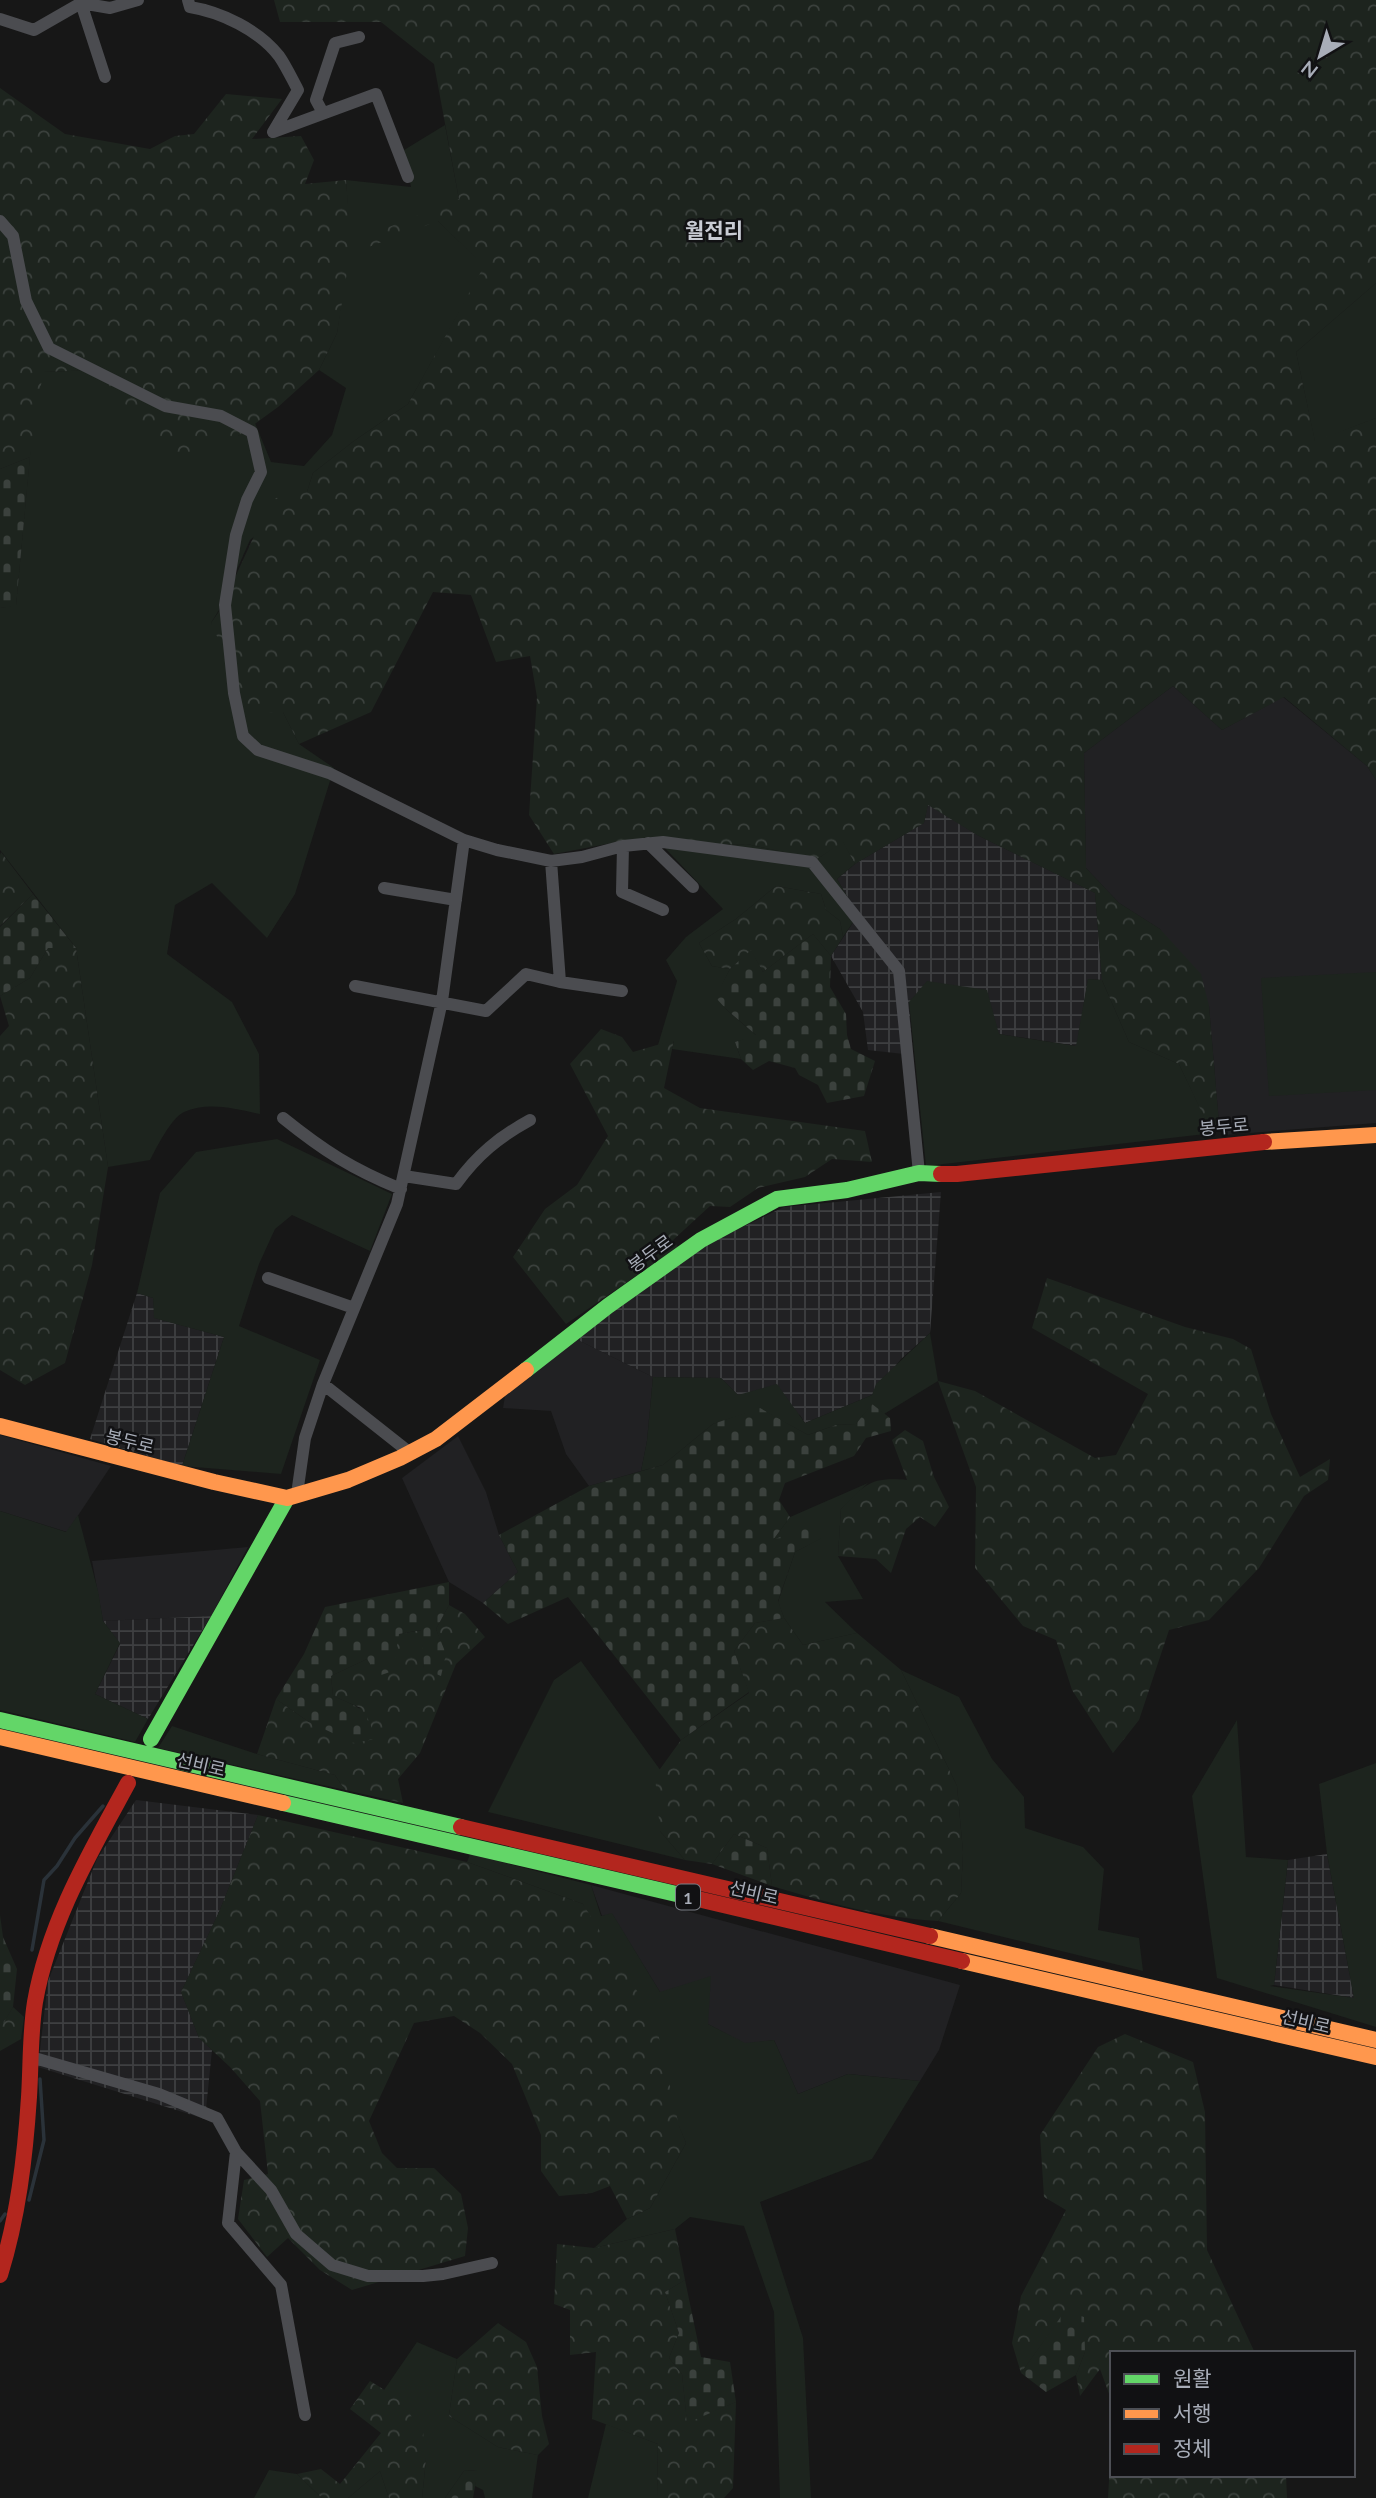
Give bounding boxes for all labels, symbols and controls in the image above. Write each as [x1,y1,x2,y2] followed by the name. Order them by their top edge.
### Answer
[1285,21,1355,91] north arrow
[1296,56,1322,83] text: N
[685,217,743,242] district label: 월전리
[1198,1113,1250,1139] street label: 봉두로
[623,1229,677,1277] street label: 봉두로
[103,1424,157,1458] street label: 봉두로
[174,1748,228,1780] street label: 선비로
[727,1876,781,1908] street label: 선비로
[676,1884,700,1910] road number: 1
[1279,2005,1333,2037] street label: 선비로
[1110,2351,1355,2477] legend
[1173,2365,1212,2390] text: 원활
[1173,2400,1212,2425] text: 서행
[1173,2435,1212,2460] text: 정체

